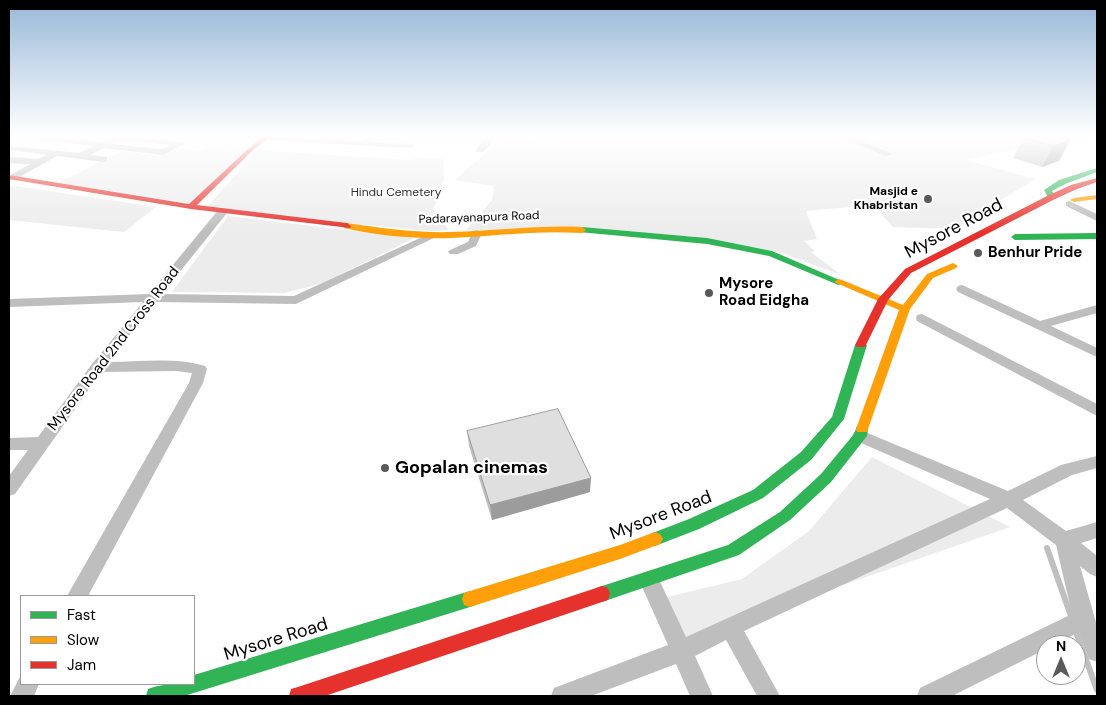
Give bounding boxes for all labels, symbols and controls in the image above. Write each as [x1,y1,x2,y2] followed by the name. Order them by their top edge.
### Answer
[854,185,918,213] place label: Masjid e Khabristan
[351,186,441,200] park label: Hindu Cemetery
[922,193,934,205] marker: Masjid e Khabristan
[901,194,1007,264] street label: Mysore Road
[418,209,540,227] street label: Padarayanapura Road
[988,244,1082,262] place label: Benhur Pride
[972,247,984,259] marker: Benhur Pride
[44,263,184,435] street label: Mysore Road 2nd Cross Road
[719,275,809,310] place label: Mysore Road Eidgha
[703,287,715,299] marker: Mysore Road Eidgha
[395,457,548,479] place label: Gopalan cinemas
[379,462,391,474] marker: Gopalan cinemas
[607,487,715,545] street label: Mysore Road
[20,595,195,685] legend
[67,605,96,625] text: Fast
[221,614,331,666] street label: Mysore Road
[67,630,99,650] text: Slow
[1036,635,1086,685] north arrow
[1056,637,1066,655] text: N
[67,655,96,675] text: Jam

